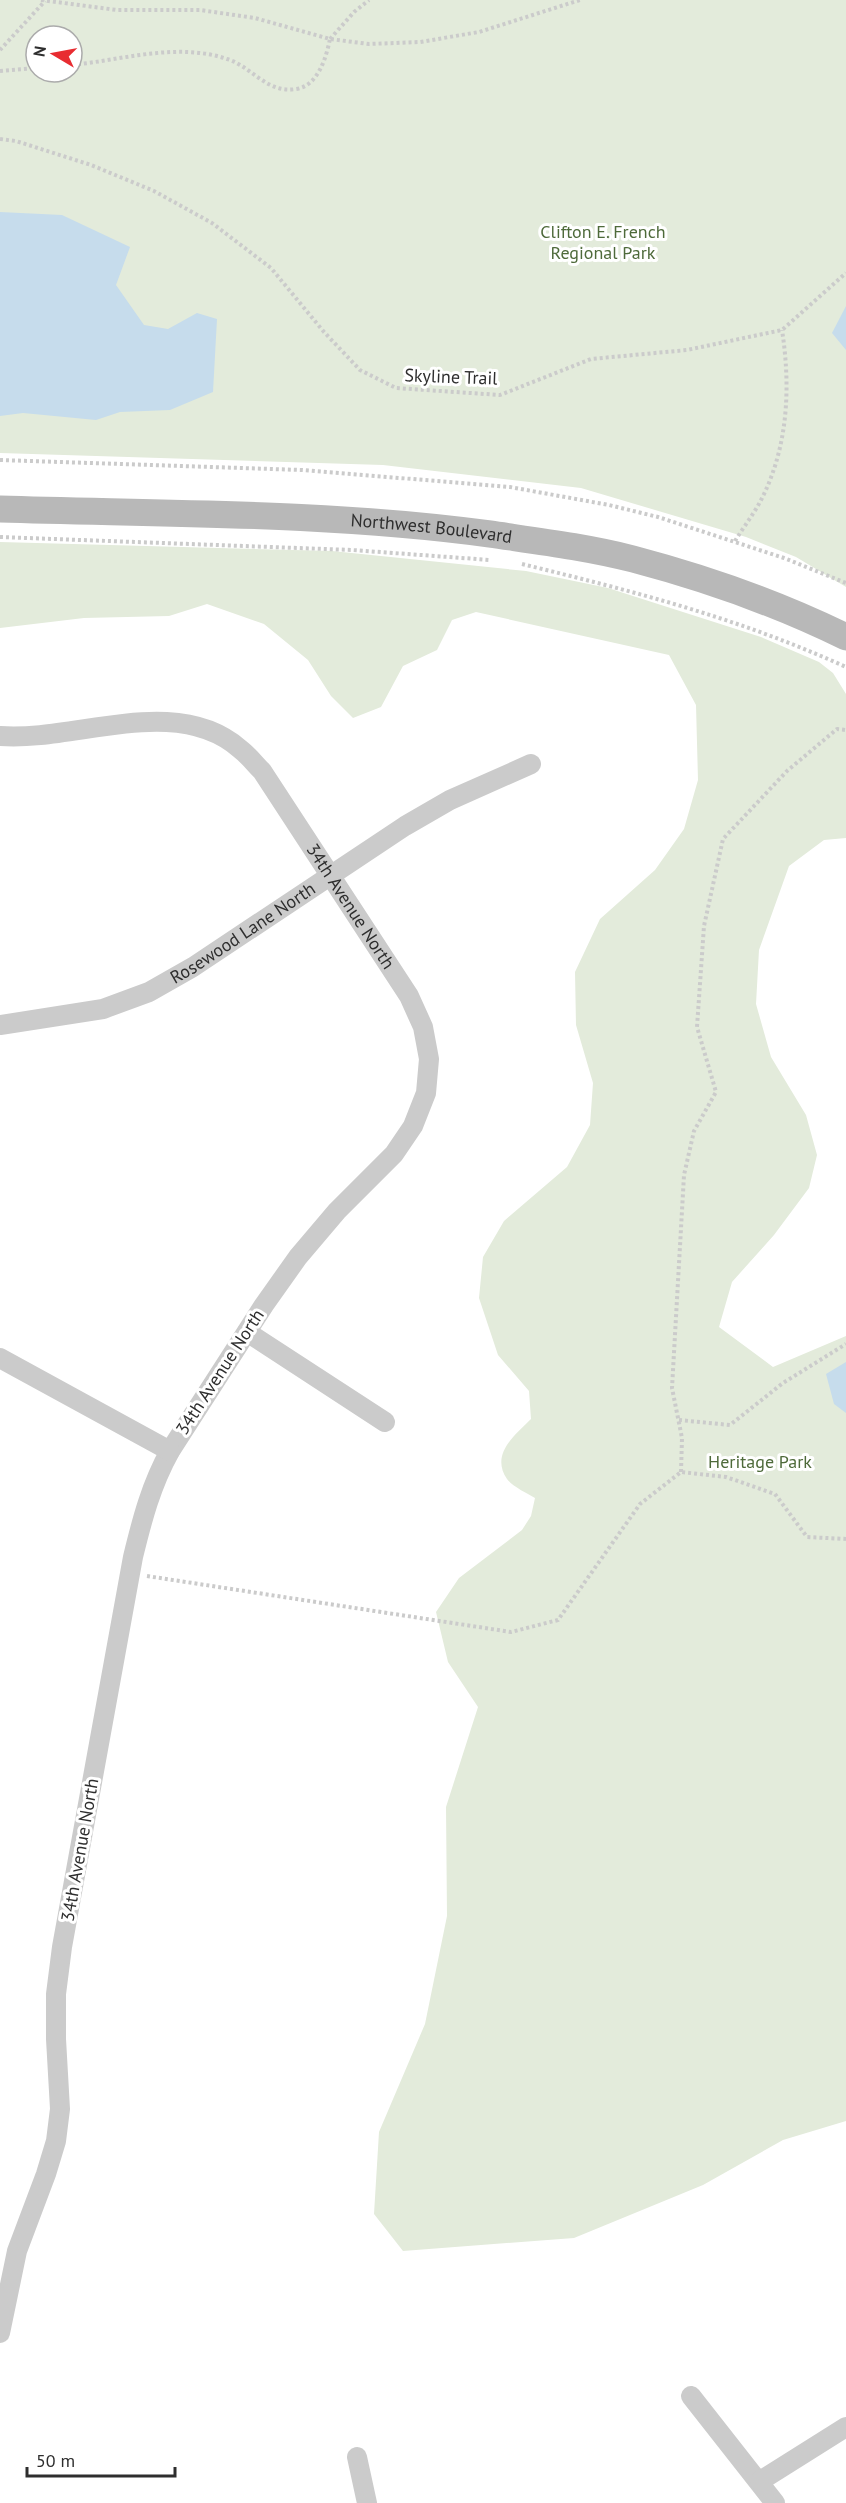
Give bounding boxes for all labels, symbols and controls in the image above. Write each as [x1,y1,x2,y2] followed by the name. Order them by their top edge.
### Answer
[24,24,84,84] north arrow
[28,44,50,58] text: N
[540,220,666,264] park label: Clifton E. French Regional Park
[404,363,499,390] street label: Skyline Trail
[350,508,514,548] street label: Northwest Boulevard
[301,839,400,973] street label: 34th Avenue North
[166,877,320,989] street label: Rosewood Lane North
[170,1305,269,1439] street label: 34th Avenue North
[708,1450,812,1473] park label: Heritage Park
[56,1776,103,1923] street label: 34th Avenue North
[27,2440,176,2478] scale bar
[36,2449,75,2472] text: 50 m

